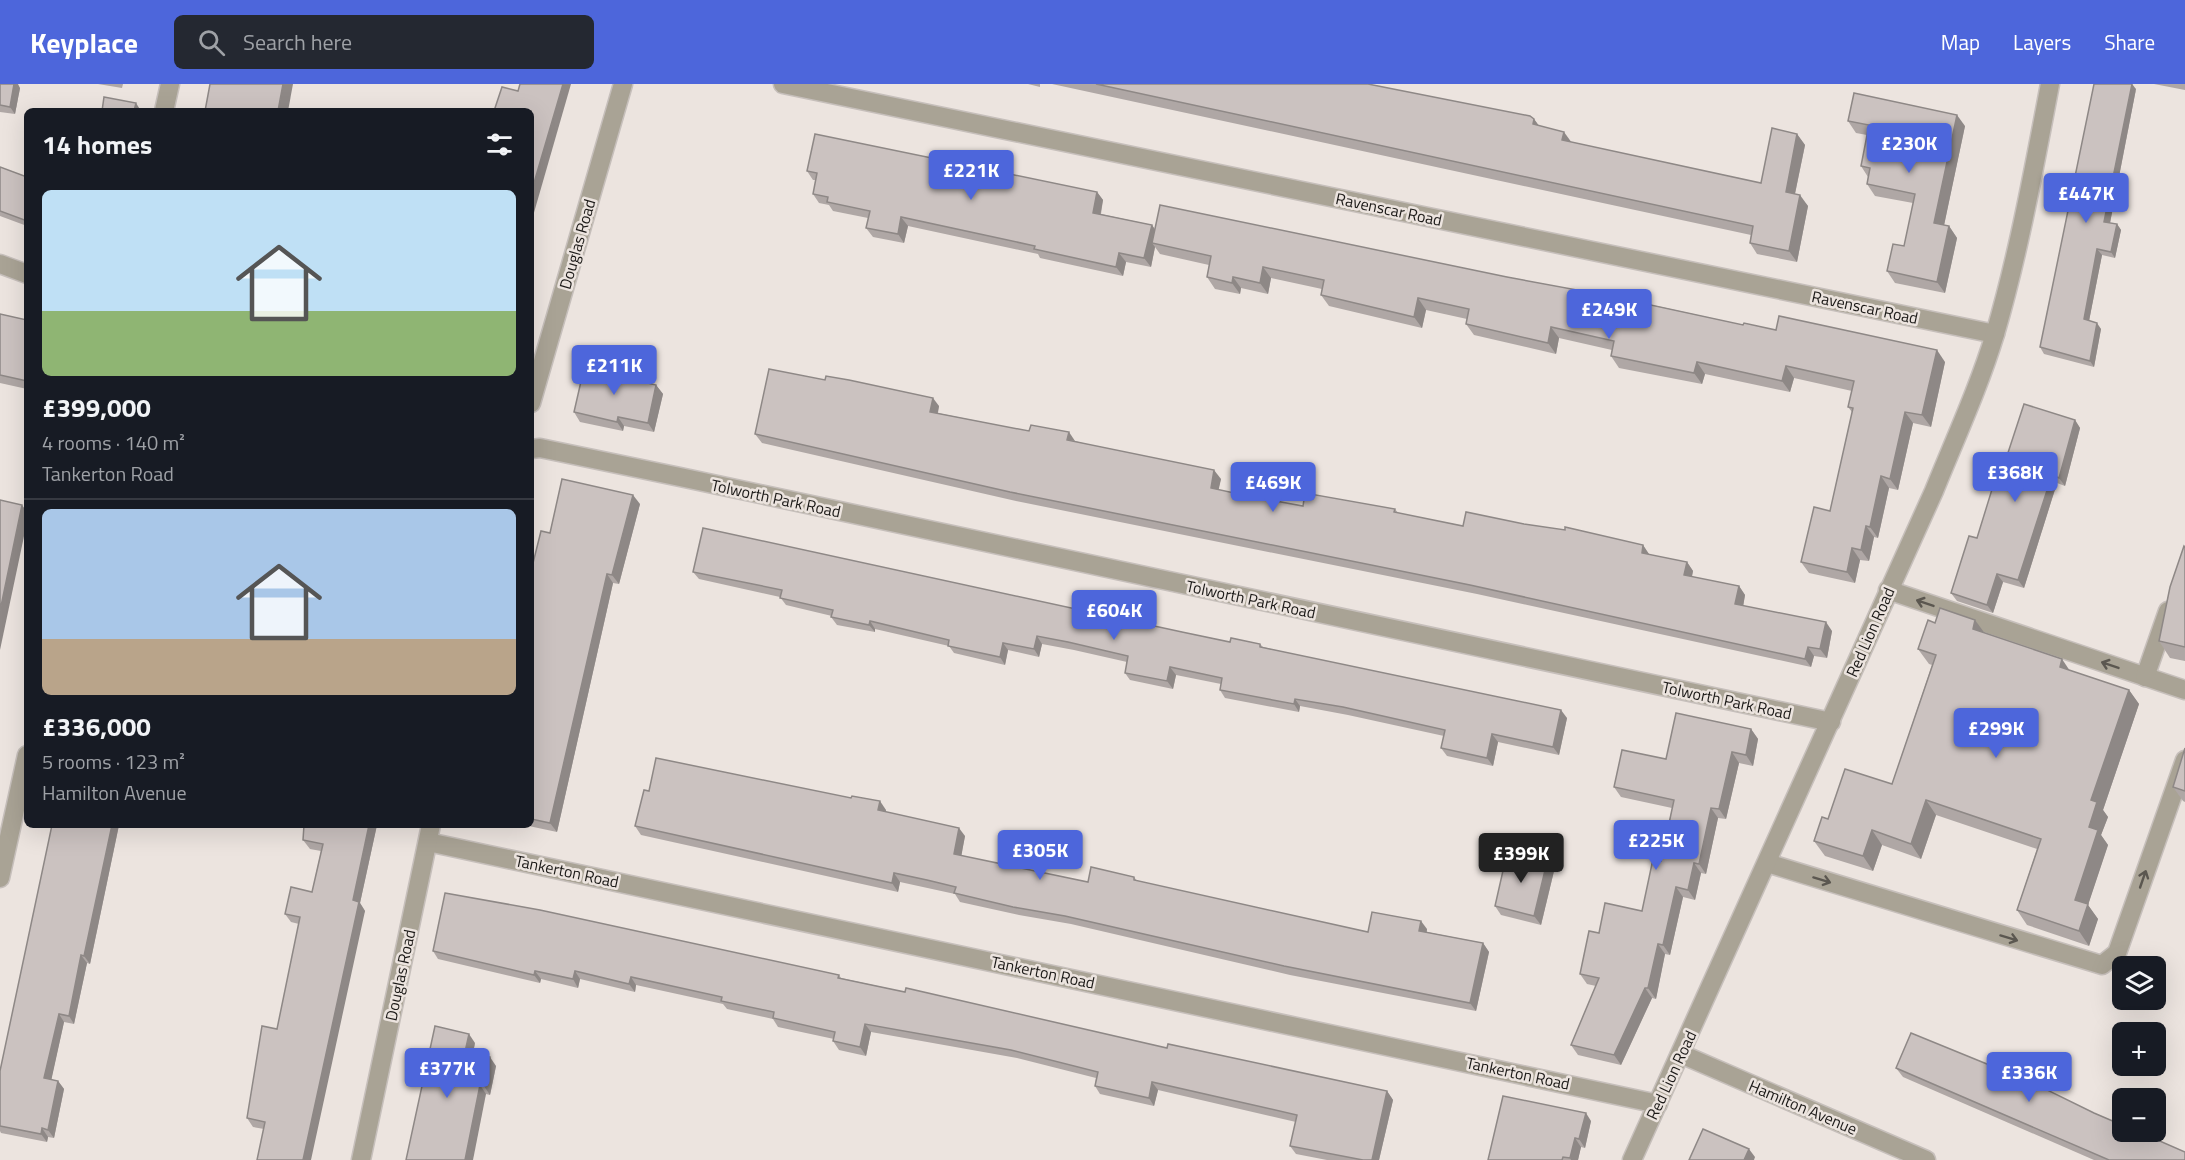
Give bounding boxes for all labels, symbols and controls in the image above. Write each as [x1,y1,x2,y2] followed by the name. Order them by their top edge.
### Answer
[174,15,594,69] search box
[30,21,138,64] text: Keyplace
[243,25,352,59] text: Search here
[195,26,228,59] icon: search
[1941,26,1980,58] text: Map
[2013,26,2071,58] text: Layers
[2104,26,2155,58] text: Share
[1867,123,1951,174] pin: £230K
[42,125,152,164] text: 14 homes
[1881,127,1937,158] text: £230K
[483,128,516,161] icon: filters
[929,150,1013,201] pin: £221K
[943,154,999,185] text: £221K
[2044,173,2128,224] pin: £447K
[2058,177,2114,208] text: £447K
[1334,186,1444,232] street label: Ravenscar Road
[553,196,601,292] street label: Douglas Road
[225,229,333,337] icon: home
[1810,284,1920,330] street label: Ravenscar Road
[1567,289,1651,340] pin: £249K
[1581,293,1637,324] text: £249K
[572,345,656,396] pin: £211K
[586,349,642,380] text: £211K
[42,388,151,427] text: £399,000
[42,427,185,458] text: 4 rooms · 140 m²
[1973,452,2057,503] pin: £368K
[1987,456,2043,487] text: £368K
[42,458,174,489] text: Tankerton Road
[1231,462,1315,513] pin: £469K
[1245,466,1301,497] text: £469K
[709,473,843,523] street label: Tolworth Park Road
[225,548,333,656] icon: home
[1184,574,1318,624] street label: Tolworth Park Road
[1839,583,1901,681] street label: Red Lion Road
[1072,590,1156,641] pin: £604K
[1086,594,1142,625] text: £604K
[1916,596,1935,607] one-way arrow
[2101,659,2120,670] one-way arrow
[1660,675,1794,725] street label: Tolworth Park Road
[42,707,151,746] text: £336,000
[1954,708,2038,759] pin: £299K
[1968,712,2024,743] text: £299K
[42,746,185,777] text: 5 rooms · 123 m²
[42,777,187,808] text: Hamilton Avenue
[1614,820,1698,871] pin: £225K
[1628,824,1684,855] text: £225K
[998,830,1082,881] pin: £305K
[1479,833,1563,884] pin: £399K
[1012,834,1068,865] text: £305K
[1493,837,1549,868] text: £399K
[513,848,621,894] street label: Tankerton Road
[2139,870,2150,889] one-way arrow
[1812,875,1831,886] one-way arrow
[379,927,421,1023] street label: Douglas Road
[1999,933,2018,944] one-way arrow
[989,949,1097,995] street label: Tankerton Road
[2112,956,2166,1142] map controls
[2112,956,2166,1010] button: layers
[2112,1022,2166,1076] button: +
[1640,1026,1702,1124] street label: Red Lion Road
[405,1048,489,1099] pin: £377K
[1464,1050,1572,1096] street label: Tankerton Road
[419,1052,475,1083] text: £377K
[1987,1052,2071,1103] pin: £336K
[2001,1056,2057,1087] text: £336K
[1745,1073,1861,1141] street label: Hamilton Avenue
[2112,1088,2166,1142] button: −

